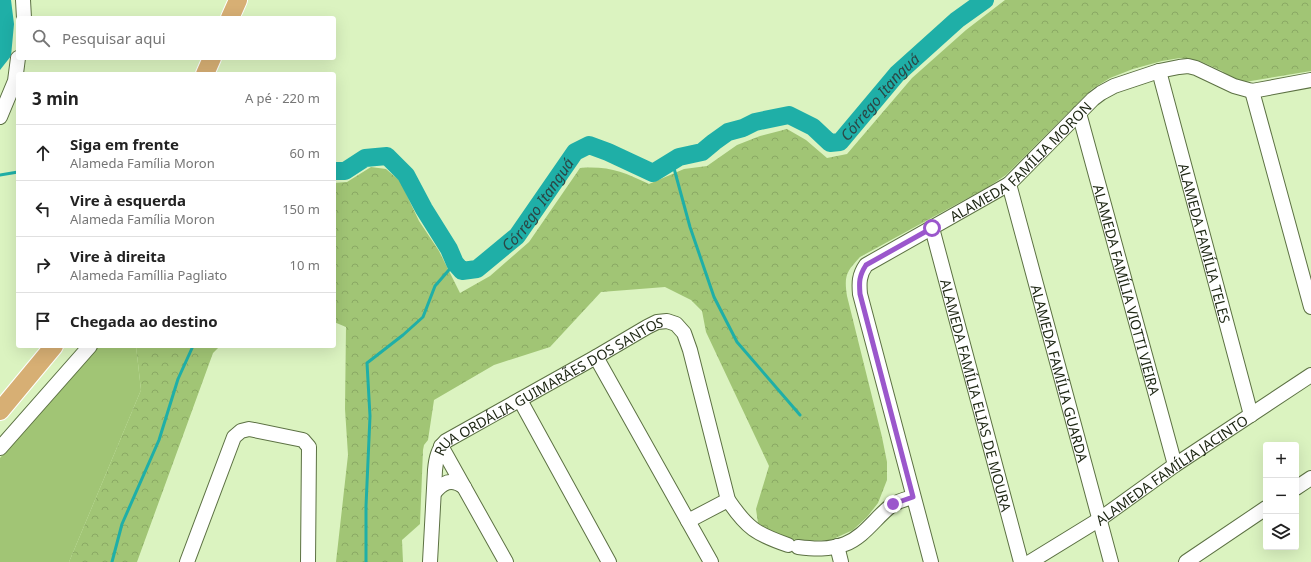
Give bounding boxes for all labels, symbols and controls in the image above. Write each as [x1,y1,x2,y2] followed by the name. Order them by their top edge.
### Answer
[16,16,336,60] search box
[30,27,52,49] icon: search
[62,28,166,48] text: Pesquisar aqui
[836,48,924,145] water label: Córrego Itanguá
[32,87,79,110] text: 3 min
[245,89,320,107] text: A pé · 220 m
[946,97,1095,225] street label: ALAMEDA FAMÍLIA MORON
[70,134,179,154] text: Siga em frente
[32,142,54,164] icon: ahead
[290,144,320,162] text: 60 m
[497,153,578,255] water label: Córrego Itanguá
[70,154,215,172] text: Alameda Família Moron
[1175,161,1236,325] street label: ALAMEDA FAMÍLIA TELES
[1089,182,1165,397] street label: ALAMEDA FAMÍLIA VIOTTI VIEIRA
[70,190,186,210] text: Vire à esquerda
[32,198,54,220] icon: left
[282,200,320,218] text: 150 m
[70,210,215,228] text: Alameda Família Moron
[923,219,941,237] route start
[70,246,166,266] text: Vire à direita
[32,254,54,276] icon: right
[290,256,320,274] text: 10 m
[70,266,227,284] text: Alameda Famíllia Pagliato
[936,277,1017,514] street label: ALAMEDA FAMÍLIA ELIAS DE MOURA
[1027,282,1093,464] street label: ALAMEDA FAMÍLIA GUARDA
[32,310,54,332] icon: arrive
[70,311,218,331] text: Chegada ao destino
[429,312,664,458] street label: RUA ORDÁLIA GUIMARÃES DOS SANTOS
[1091,410,1251,529] street label: ALAMEDA FAMÍLIA JACINTO
[1263,442,1299,550] map controls
[1263,442,1299,478] button: +
[1263,478,1299,514] button: −
[884,495,902,513] route end
[1263,514,1299,550] button: layers

